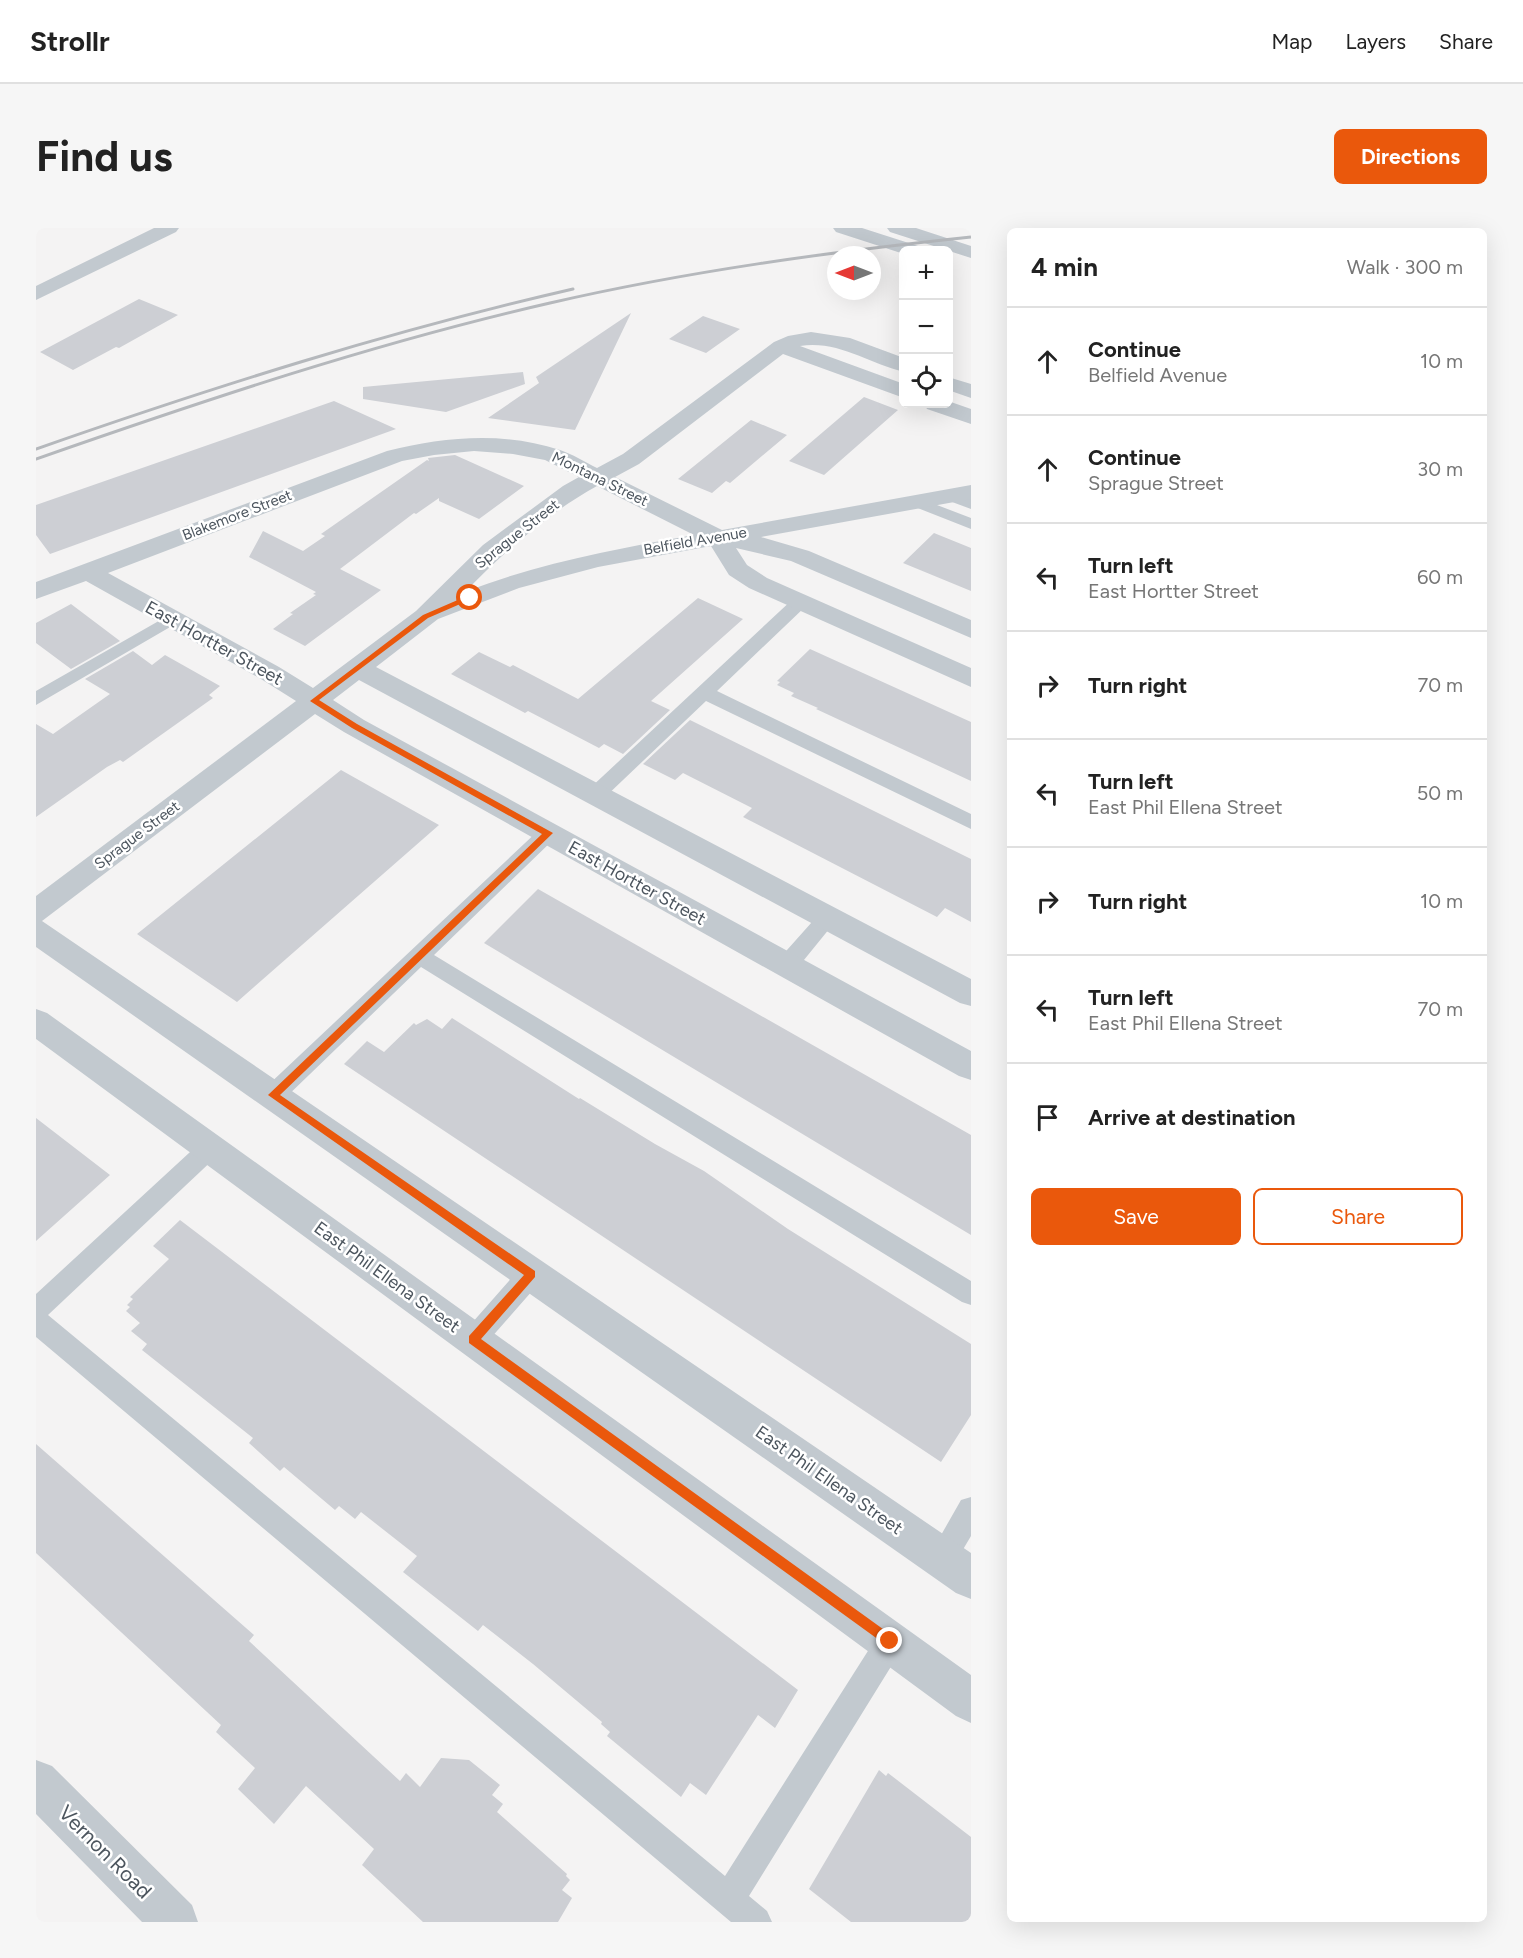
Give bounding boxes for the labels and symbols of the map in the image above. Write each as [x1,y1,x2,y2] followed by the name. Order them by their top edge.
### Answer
[827,246,881,300] north arrow
[549,448,651,510] street label: Montana Street
[180,486,295,544] street label: Blakemore Street
[471,495,563,572] street label: Sprague Street
[642,523,748,559] street label: Belfield Avenue
[456,584,482,610] route start
[141,596,287,690] street label: East Hortter Street
[91,797,183,873] street label: Sprague Street
[564,836,710,930] street label: East Hortter Street
[310,1217,464,1337] street label: East Phil Ellena Street
[751,1421,907,1539] street label: East Phil Ellena Street
[876,1627,902,1653] route end
[54,1800,157,1903] street label: Vernon Road

